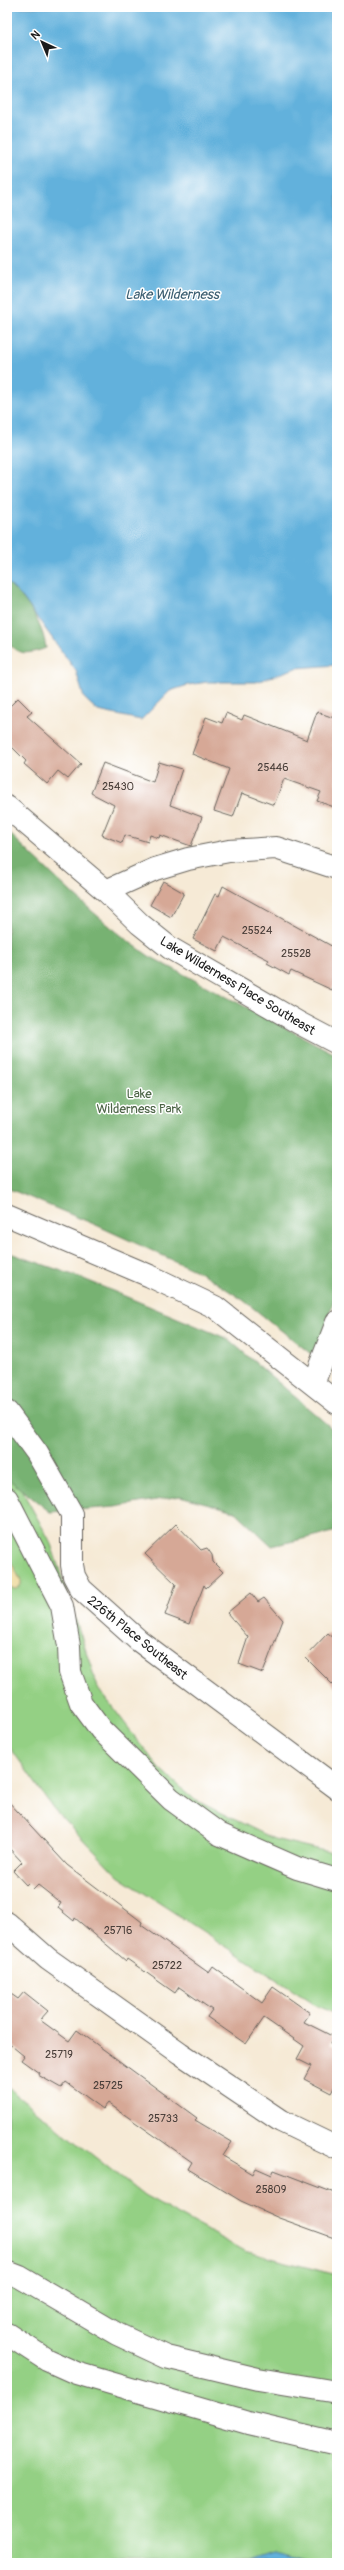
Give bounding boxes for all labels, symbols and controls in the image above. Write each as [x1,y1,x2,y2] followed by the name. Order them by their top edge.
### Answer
[22,22,62,62] north arrow
[28,28,43,42] text: N
[125,286,221,303] water label: Lake Wilderness
[257,761,289,774] house number: 25446
[102,780,134,793] house number: 25430
[242,924,273,937] house number: 25524
[157,933,319,1039] street label: Lake Wilderness Place Southeast
[281,947,311,960] house number: 25528
[96,1086,182,1117] park label: Lake Wilderness Park
[84,1592,191,1684] street label: 226th Place Southeast
[104,1924,132,1937] house number: 25716
[152,1959,182,1972] house number: 25722
[45,2048,73,2061] house number: 25719
[93,2079,123,2092] house number: 25725
[148,2112,178,2125] house number: 25733
[256,2183,287,2196] house number: 25809

